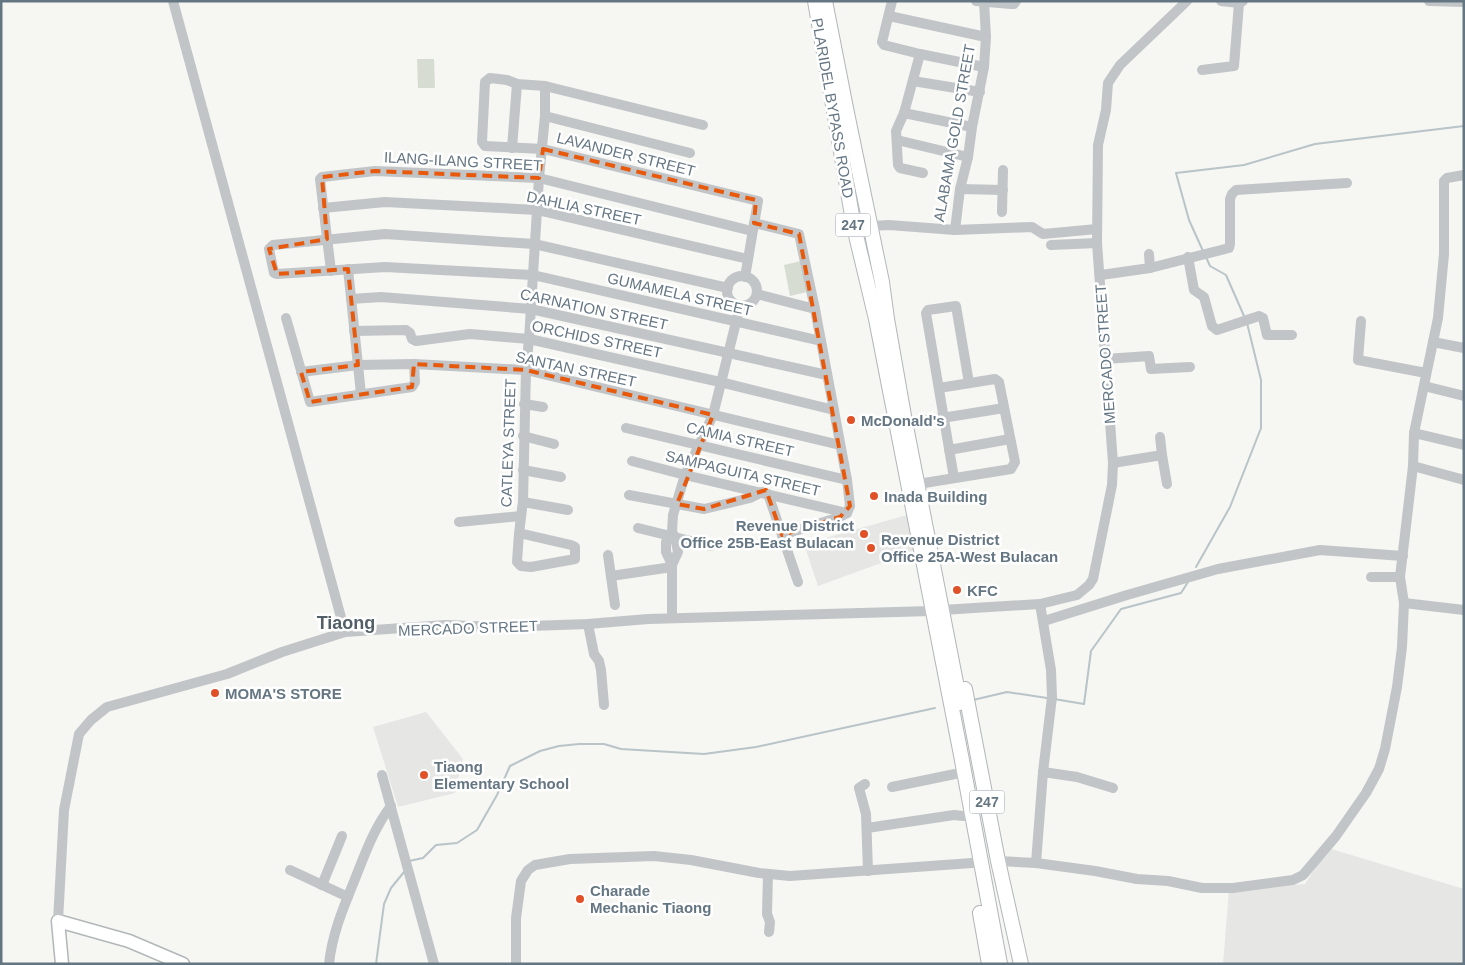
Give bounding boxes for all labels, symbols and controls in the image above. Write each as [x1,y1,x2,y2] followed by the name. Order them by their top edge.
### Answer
[809,17,857,200] street label: PLARIDEL BYPASS ROAD
[930,43,978,223] street label: ALABAMA GOLD STREET
[555,129,697,179] street label: LAVANDER STREET
[383,148,543,174] street label: ILANG-ILANG STREET
[525,188,643,228] street label: DAHLIA STREET
[836,214,870,236] road number: 247
[606,269,754,319] street label: GUMAMELA STREET
[1092,284,1118,424] street label: MERCADO STREET
[519,285,669,333] street label: CARNATION STREET
[530,317,664,361] street label: ORCHIDS STREET
[514,348,638,390] street label: SANTAN STREET
[497,378,519,508] street label: CATLEYA STREET
[861,412,945,429] place label: McDonald's
[845,414,857,426] marker: McDonald's
[684,418,796,460] street label: CAMIA STREET
[664,447,822,499] street label: SAMPAGUITA STREET
[884,488,987,505] place label: Inada Building
[868,490,880,502] marker: Inada Building
[681,517,854,551] place label: Revenue District Office 25B-East Bulacan
[858,528,870,540] marker: Revenue District Office 25B-East Bulacan
[881,531,1058,565] place label: Revenue District Office 25A-West Bulacan
[865,542,877,554] marker: Revenue District Office 25A-West Bulacan
[967,582,998,599] place label: KFC
[951,584,963,596] marker: KFC
[317,613,375,633] district label: Tiaong
[398,617,538,639] street label: MERCADO STREET
[225,685,342,702] place label: MOMA'S STORE
[209,687,221,699] marker: MOMA'S STORE
[434,758,569,792] place label: Tiaong Elementary School
[418,769,430,781] marker: Tiaong Elementary School
[970,790,1004,814] road number: 247
[590,882,711,916] place label: Charade Mechanic Tiaong
[574,893,586,905] marker: Charade Mechanic Tiaong

